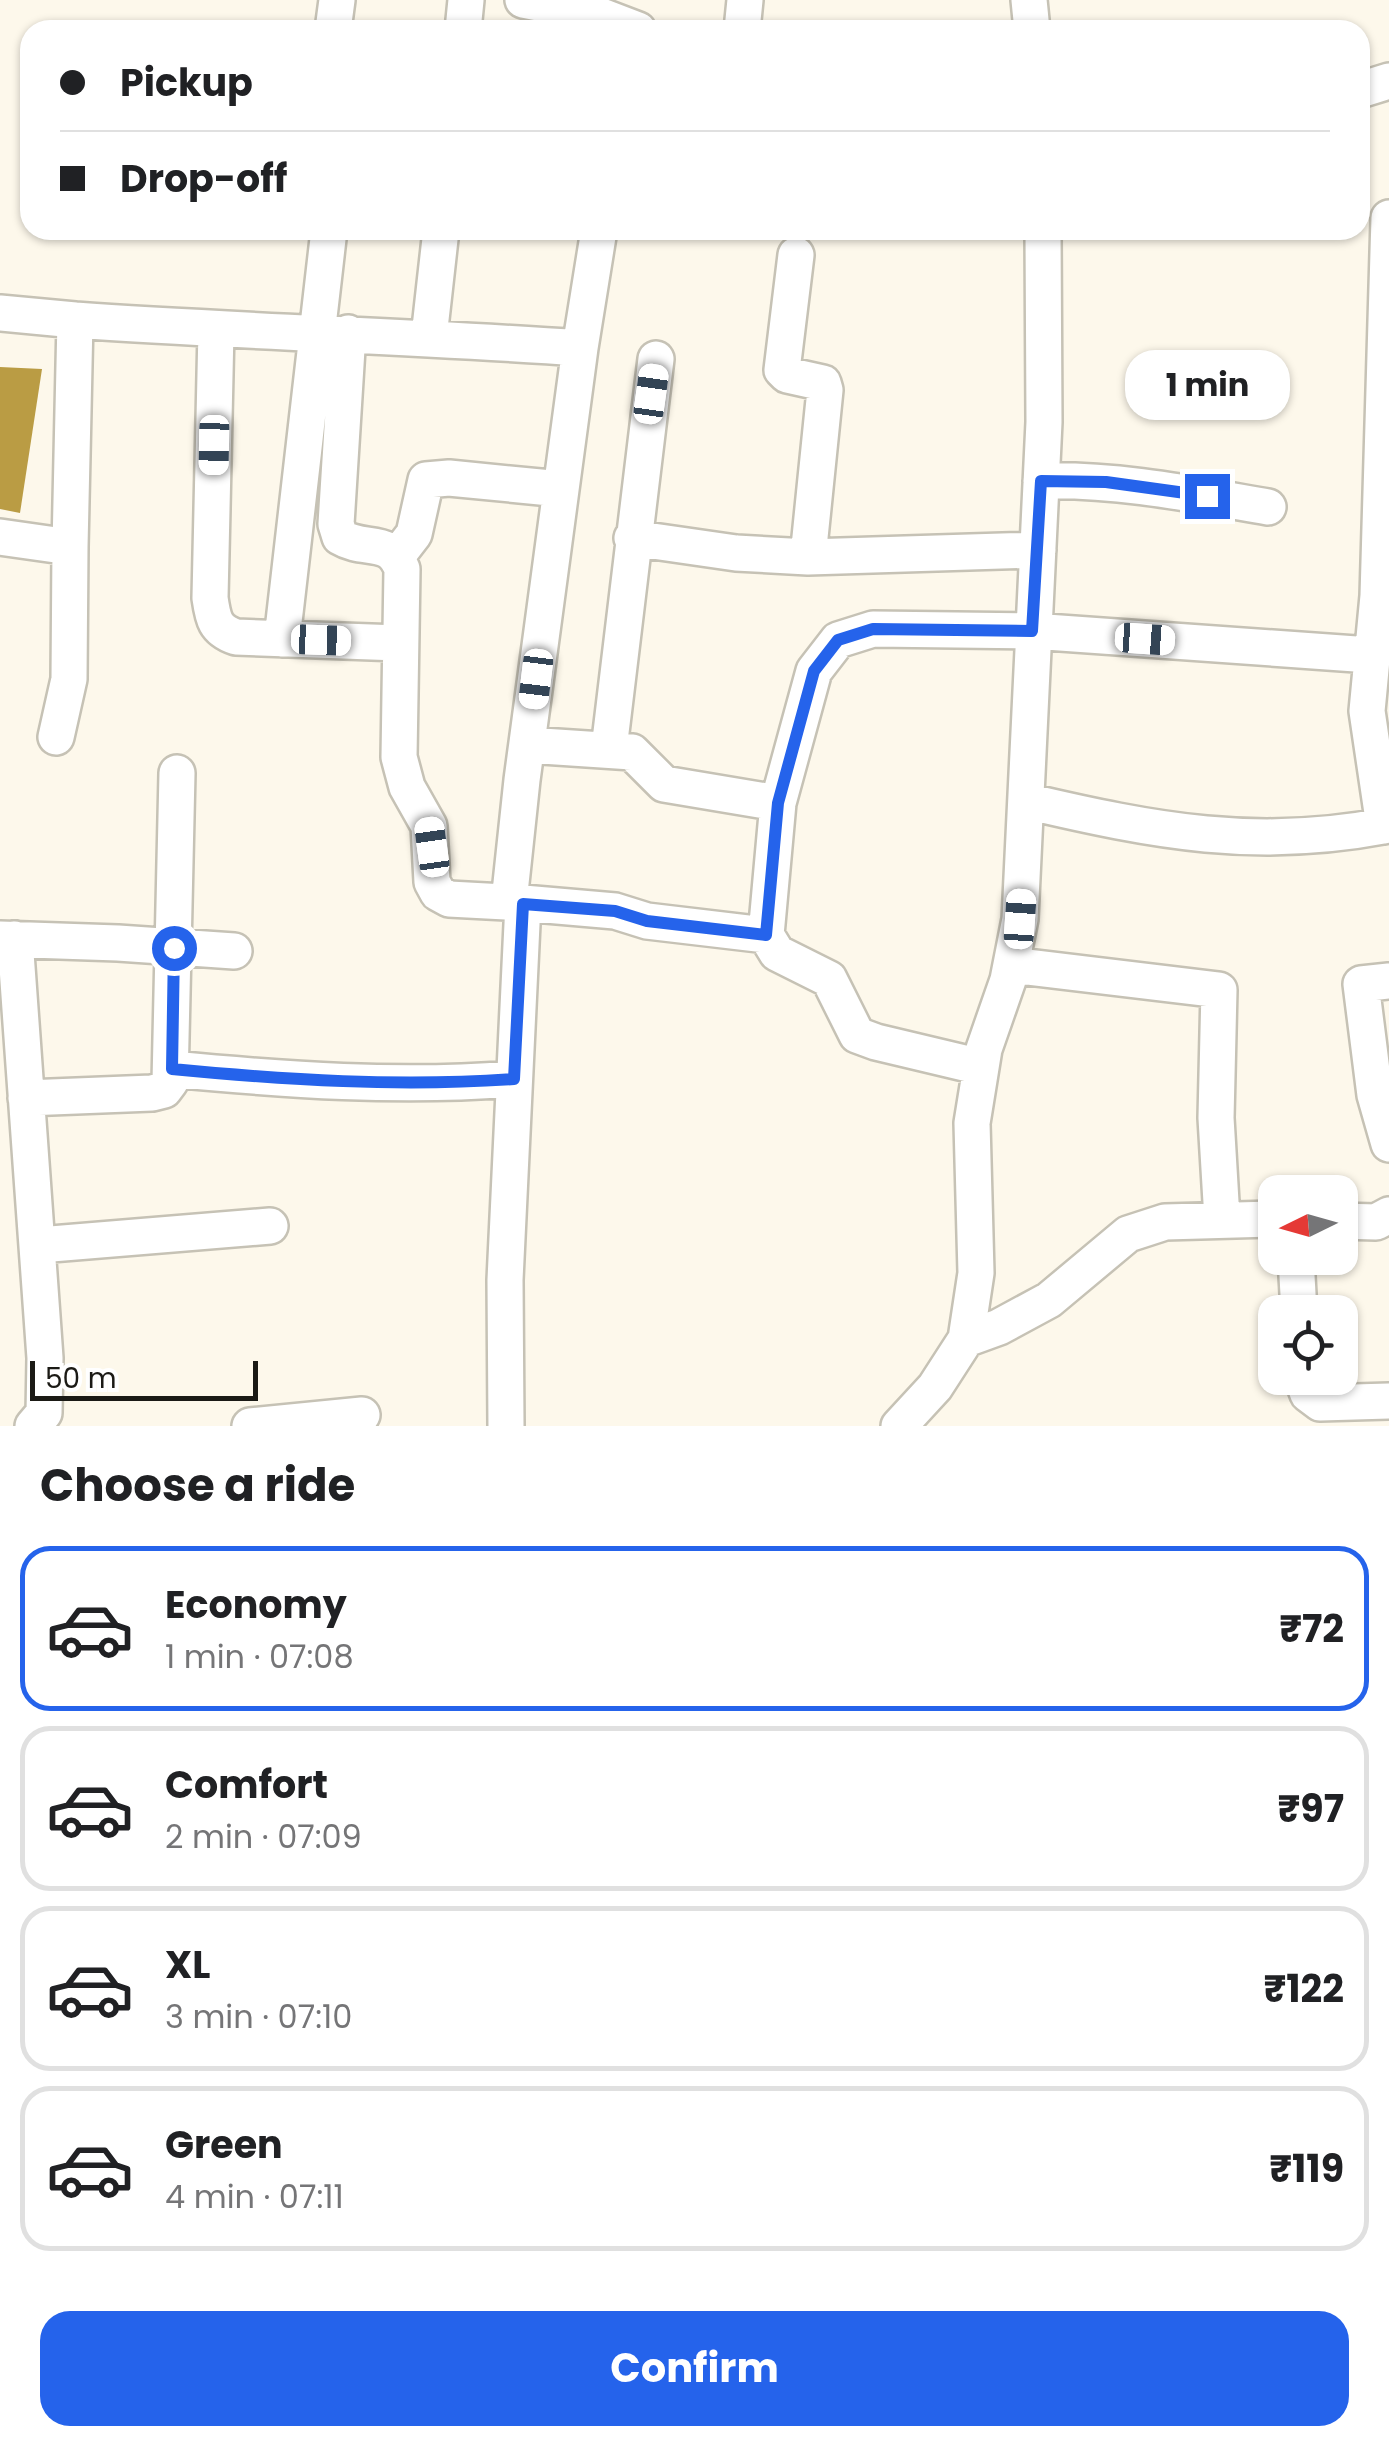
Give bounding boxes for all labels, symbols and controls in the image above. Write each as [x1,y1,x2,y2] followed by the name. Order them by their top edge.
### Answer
[120,56,253,109] text: Pickup
[120,152,288,205] text: Drop-off
[1124,351,1290,421] callout: 1 min
[632,362,670,426] car
[1166,362,1249,407] text: 1 min
[198,415,230,475] car
[1185,474,1230,519] route end
[1114,622,1176,656] car
[290,624,352,656] car
[517,647,555,711] car
[413,815,451,879] car
[1003,888,1037,950] car
[152,926,197,971] route start
[1258,1175,1358,1275] north arrow
[1258,1175,1358,1395] map controls
[1258,1295,1358,1395] button: locate
[30,1356,258,1400] scale bar
[45,1359,116,1398] text: 50 m
[40,1454,355,1517] text: Choose a ride
[165,1578,347,1631] text: Economy
[45,1584,135,1674] icon: car
[1279,1602,1344,1655] text: ₹72
[165,1634,354,1679] text: 1 min · 07:08
[165,1758,328,1811] text: Comfort
[45,1764,135,1854] icon: car
[1278,1782,1344,1835] text: ₹97
[165,1814,362,1859] text: 2 min · 07:09
[165,1938,210,1991] text: XL
[45,1944,135,2034] icon: car
[1264,1962,1344,2015] text: ₹122
[165,1994,352,2039] text: 3 min · 07:10
[165,2118,283,2171] text: Green
[45,2124,135,2214] icon: car
[1269,2142,1344,2195] text: ₹119
[165,2174,344,2219] text: 4 min · 07:11
[40,2311,1349,2426] button: Confirm

